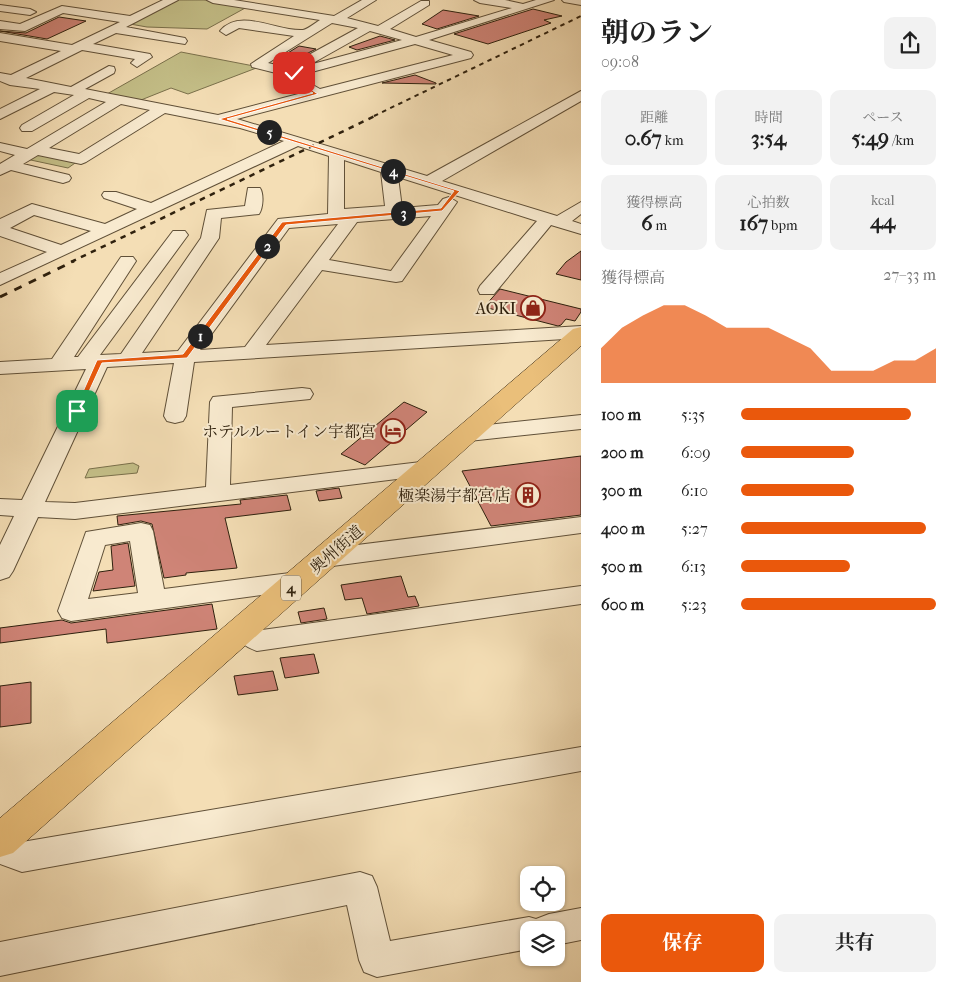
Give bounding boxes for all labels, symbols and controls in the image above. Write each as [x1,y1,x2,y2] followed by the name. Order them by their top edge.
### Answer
[601,16,713,49] text: 朝のラン
[884,17,936,69] button: share
[273,52,315,94] pin
[601,52,639,71] text: 09:08
[280,59,308,87] icon: check
[640,109,668,126] text: 距離
[754,109,782,126] text: 時間
[862,109,903,126] text: ペース
[256,120,282,144] pin: 5
[266,124,273,141] text: 5
[625,126,662,150] text: 0.67
[751,126,786,150] text: 3:54
[851,126,889,150] text: 5:49
[662,132,684,149] text: km
[889,132,914,149] text: /km
[380,158,406,184] pin: 4
[389,163,398,180] text: 4
[871,192,895,209] text: kcal
[626,194,682,211] text: 獲得標高
[747,194,789,211] text: 心拍数
[390,200,416,226] pin: 3
[401,205,406,222] text: 3
[870,209,895,233] text: 44
[641,211,653,235] text: 6
[739,211,768,235] text: 167
[653,217,667,234] text: m
[768,217,798,234] text: bpm
[254,234,280,258] pin: 2
[264,238,271,255] text: 2
[883,265,936,284] text: 27–33 m
[601,268,665,287] text: 獲得標高
[520,295,546,321] shop icon: AOKI
[475,299,516,318] place label: AOKI
[188,324,212,348] pin: 1
[198,328,203,345] text: 1
[56,390,98,432] pin
[63,397,91,425] icon: arrive
[601,405,641,424] text: 100 m
[681,405,705,424] text: 5:35
[380,418,406,444] hotel icon: ホテルルートイン宇都宮
[202,422,376,441] place label: ホテルルートイン宇都宮
[601,443,644,462] text: 200 m
[681,443,711,462] text: 6:09
[601,481,642,500] text: 300 m
[681,481,708,500] text: 6:10
[515,482,541,508] building icon: 極楽湯宇都宮店
[398,486,510,505] place label: 極楽湯宇都宮店
[601,519,645,538] text: 400 m
[681,519,708,538] text: 5:27
[306,521,367,578] street label: 奥州街道
[601,557,642,576] text: 500 m
[681,557,706,576] text: 6:13
[281,576,301,600] road number: 4
[601,595,644,614] text: 600 m
[681,595,707,614] text: 5:23
[520,866,565,966] map controls
[520,866,565,911] button: locate
[601,914,764,972] button: 保存
[774,914,936,972] button: 共有
[520,921,565,966] button: layers

